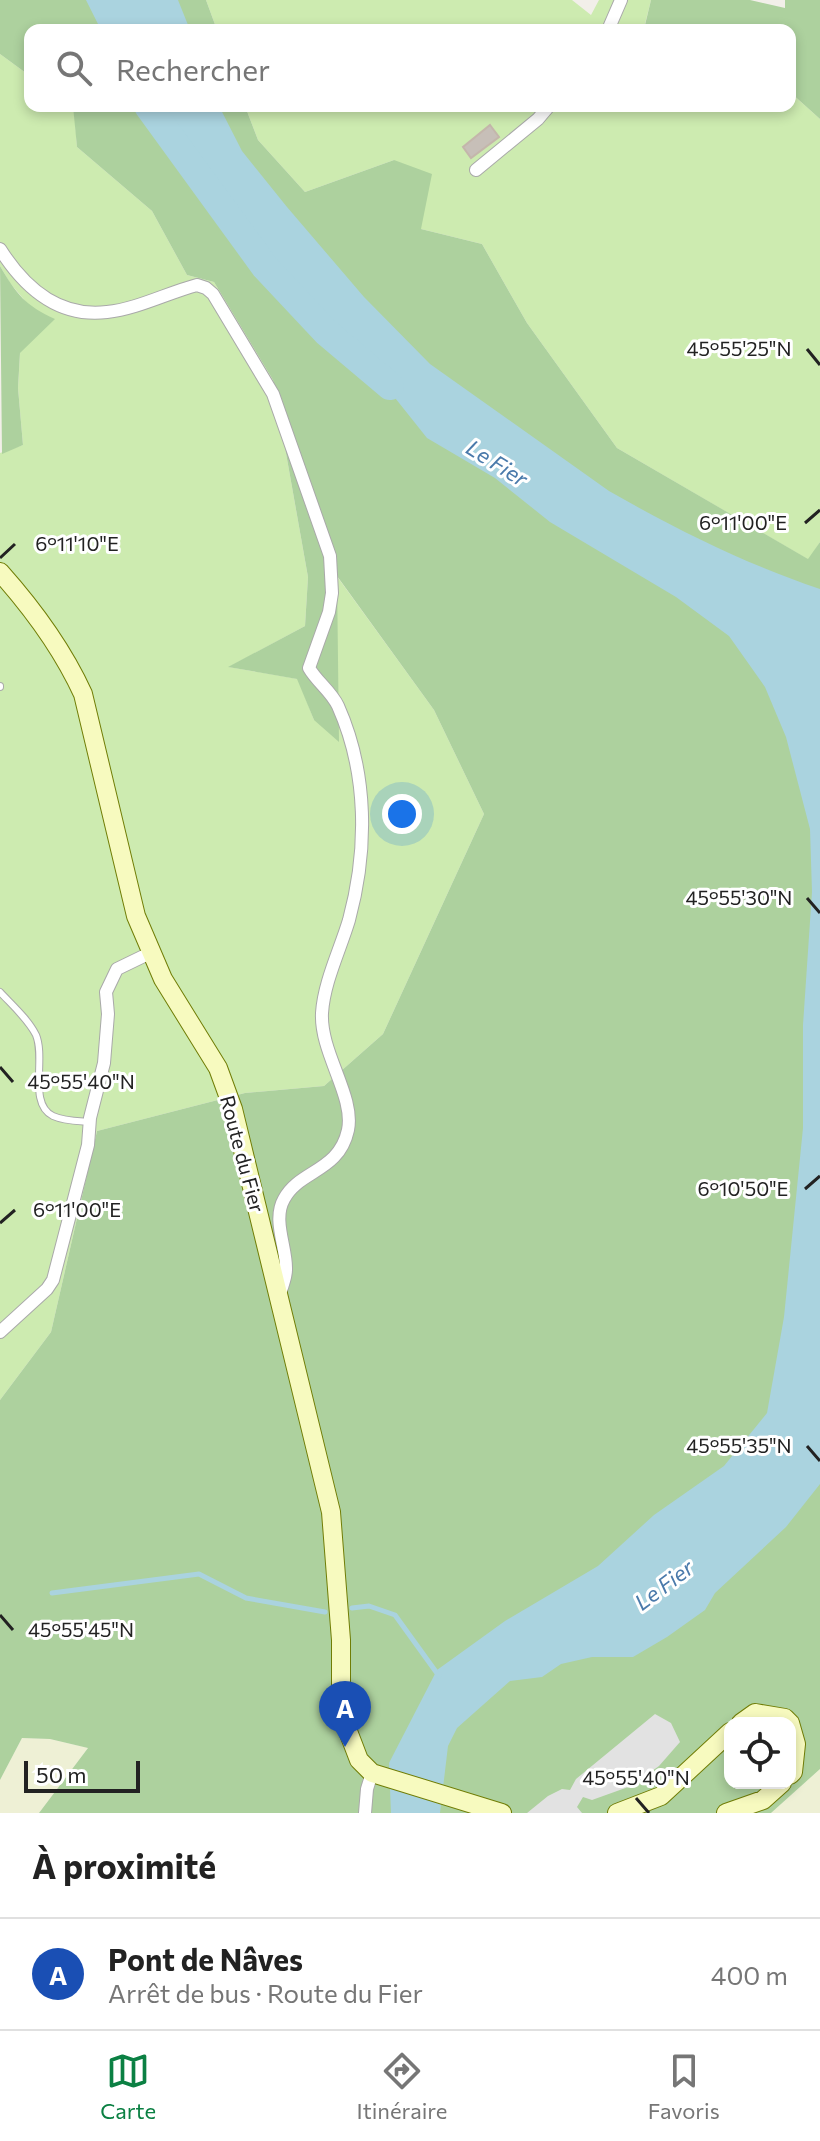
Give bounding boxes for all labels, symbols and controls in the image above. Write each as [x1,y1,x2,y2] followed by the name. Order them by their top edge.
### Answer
[24,24,796,112] search box
[52,46,96,90] icon: search
[116,50,270,87] text: Rechercher
[686,336,792,360] text: 45°55'25"N
[462,433,534,492] water label: Le Fier
[699,510,787,534] text: 6°11'00"E
[35,531,119,555] text: 6°11'10"E
[382,794,422,834] your location
[686,885,792,909] text: 45°55'30"N
[27,1069,135,1093] text: 45°55'40"N
[216,1093,270,1215] street label: Route du Fier
[698,1176,789,1200] text: 6°10'50"E
[33,1197,121,1221] text: 6°11'00"E
[686,1433,792,1457] text: 45°55'35"N
[629,1553,700,1616] water label: Le Fier
[28,1617,134,1641] text: 45°55'45"N
[319,1681,371,1747] pin: A
[724,1717,796,1789] map controls
[724,1717,796,1789] button: locate
[24,1757,140,1793] scale bar
[36,1761,86,1788] text: 50 m
[582,1765,690,1789] text: 45°55'40"N
[32,1844,216,1886] text: À proximité
[108,1940,303,1977] text: Pont de Nâves
[49,1959,67,1990] text: A
[711,1959,788,1990] text: 400 m
[108,1977,423,2008] text: Arrêt de bus · Route du Fier
[100,2049,156,2124] tab: Carte
[357,2049,447,2124] tab: Itinéraire
[648,2049,720,2124] tab: Favoris

